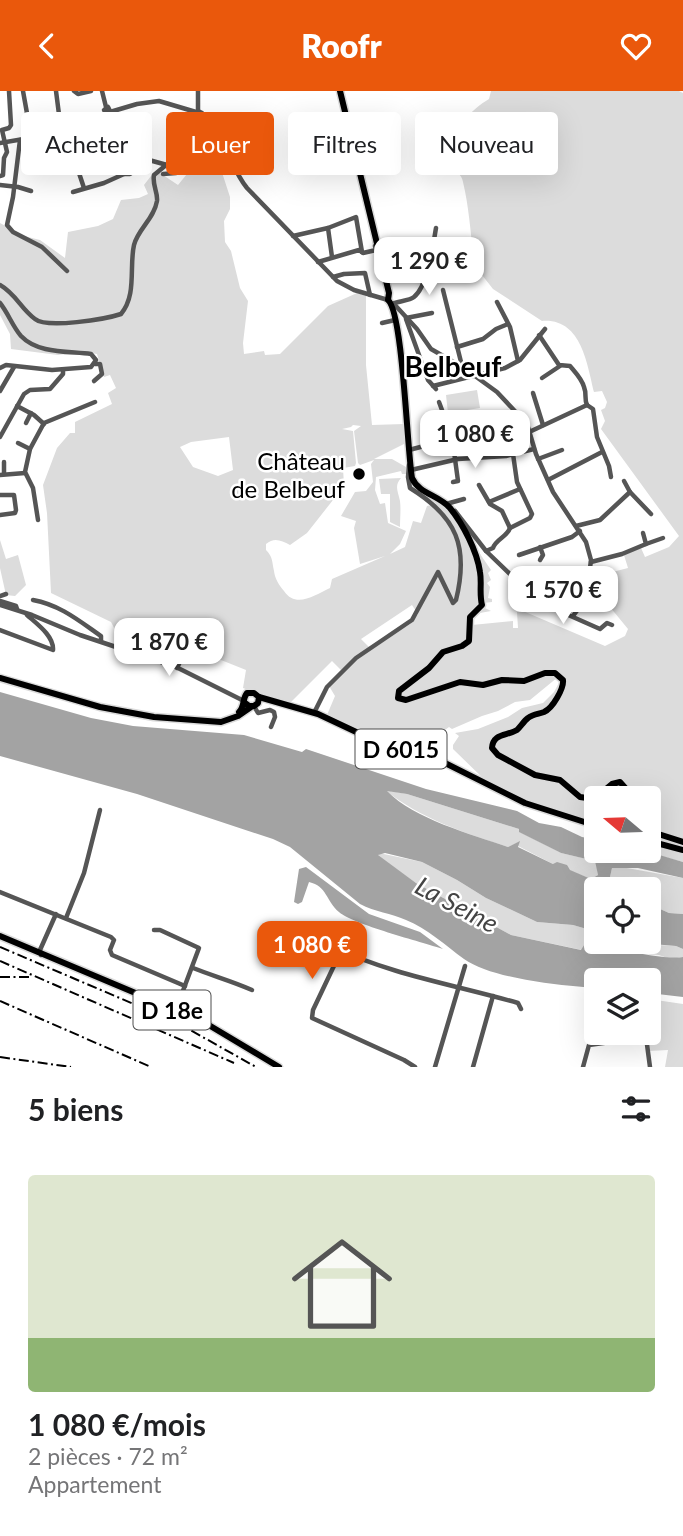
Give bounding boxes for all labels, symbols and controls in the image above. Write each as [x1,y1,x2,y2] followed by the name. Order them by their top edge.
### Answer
[301,26,382,65] text: Roofr
[28,27,66,65] icon: back
[617,27,655,65] icon: heart
[21,112,152,175] chip: Acheter
[166,112,274,175] chip: Louer
[288,112,401,175] chip: Filtres
[415,112,558,175] chip: Nouveau
[364,237,494,297] pin: 1 290 €
[390,246,468,274] text: 1 290 €
[405,349,501,383] district label: Belbeuf
[410,411,540,470] pin: 1 080 €
[436,419,514,447] text: 1 080 €
[231,446,346,503] place label: Château de Belbeuf
[351,466,367,482] marker: Château de Belbeuf
[498,567,628,626] pin: 1 570 €
[524,575,602,603] text: 1 570 €
[104,619,234,678] pin: 1 870 €
[130,627,208,655] text: 1 870 €
[356,729,446,769] road number: D 6015
[584,786,662,863] north arrow
[584,786,661,1045] map controls
[410,869,504,939] water label: La Seine
[584,877,661,954] button: locate
[247,921,377,981] pin: 1 080 €
[273,930,351,958] text: 1 080 €
[584,968,661,1045] button: layers
[134,991,210,1029] road number: D 18e
[617,1090,655,1128] icon: filters
[28,1091,123,1127] text: 5 biens
[279,1221,405,1347] icon: home
[28,1406,206,1442] text: 1 080 €/mois
[28,1442,188,1470] text: 2 pièces · 72 m²
[28,1470,161,1498] text: Appartement

